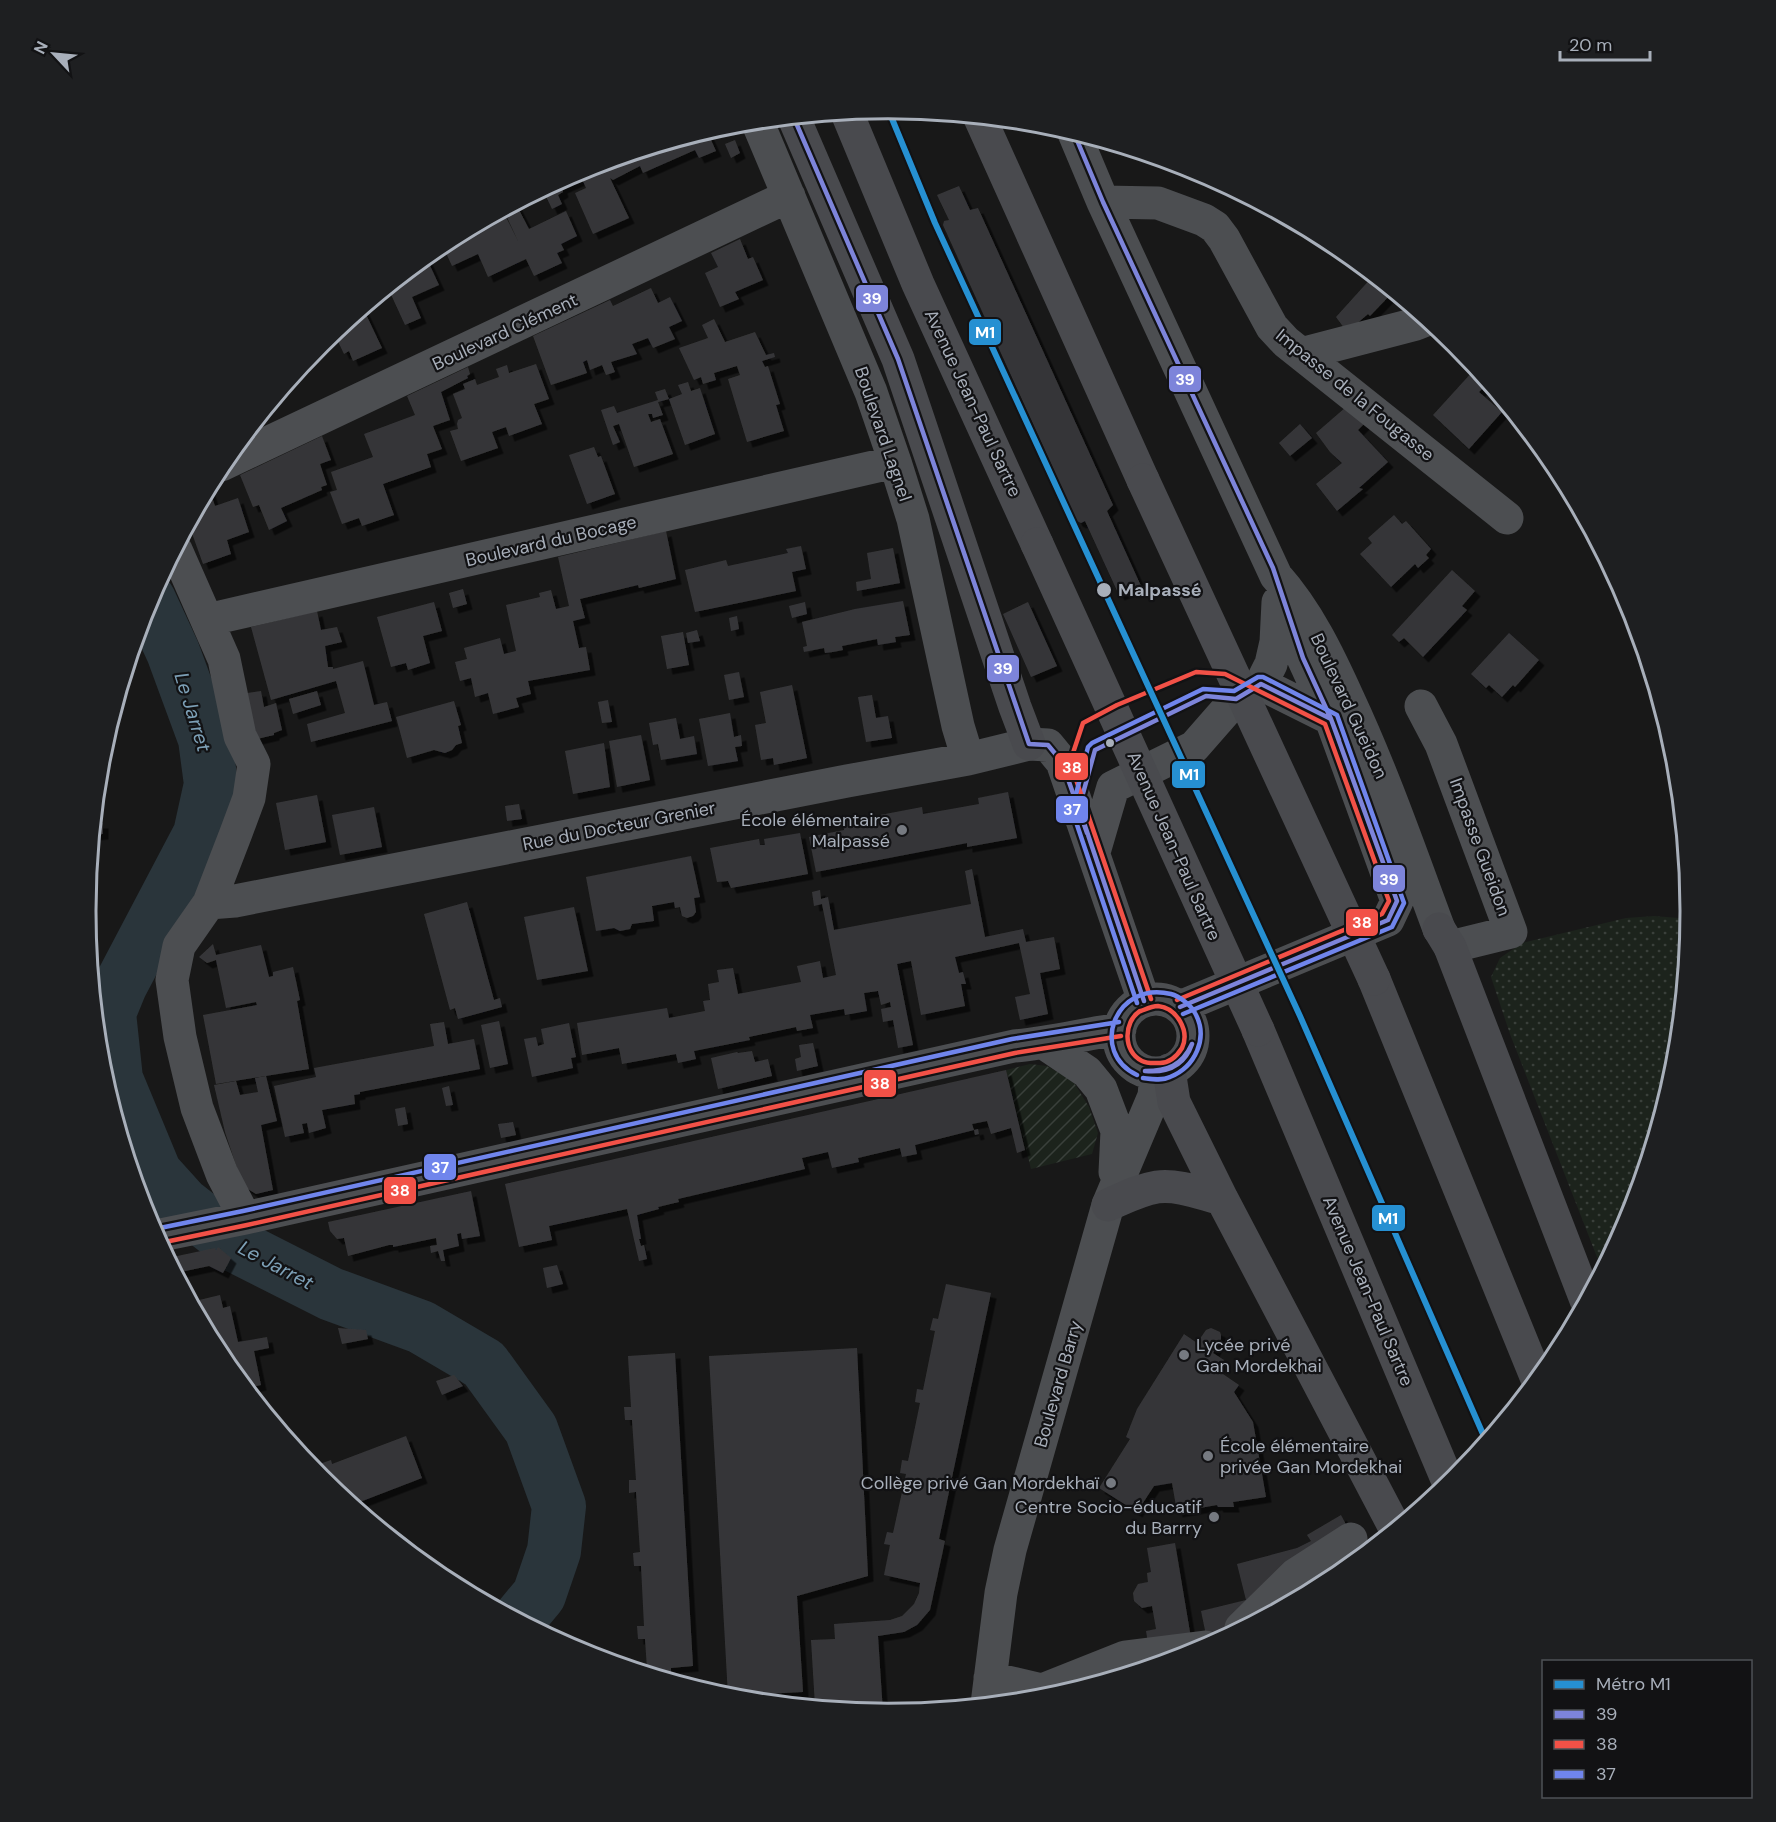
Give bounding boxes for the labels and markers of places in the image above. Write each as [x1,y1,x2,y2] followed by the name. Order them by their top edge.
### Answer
[1118,578,1202,602] place label: Malpassé
[1095,581,1113,599] marker: Malpassé
[1104,737,1116,749] unlabelled marker
[741,808,890,853] place label: École élémentaire Malpassé
[895,823,909,837] marker: École élémentaire Malpassé
[1196,1333,1322,1378] place label: Lycée privé Gan Mordekhai
[1177,1348,1191,1362] marker: Lycée privé Gan Mordekhai
[1220,1434,1402,1479] place label: École élémentaire privée Gan Mordekhai
[1201,1449,1215,1463] marker: École élémentaire privée Gan Mordekhai
[861,1471,1100,1495] place label: Collège privé Gan Mordekhaï
[1104,1476,1118,1490] marker: Collège privé Gan Mordekhaï
[1015,1495,1202,1540] place label: Centre Socio-éducatif du Barrry
[1207,1510,1221,1524] marker: Centre Socio-éducatif du Barrry

